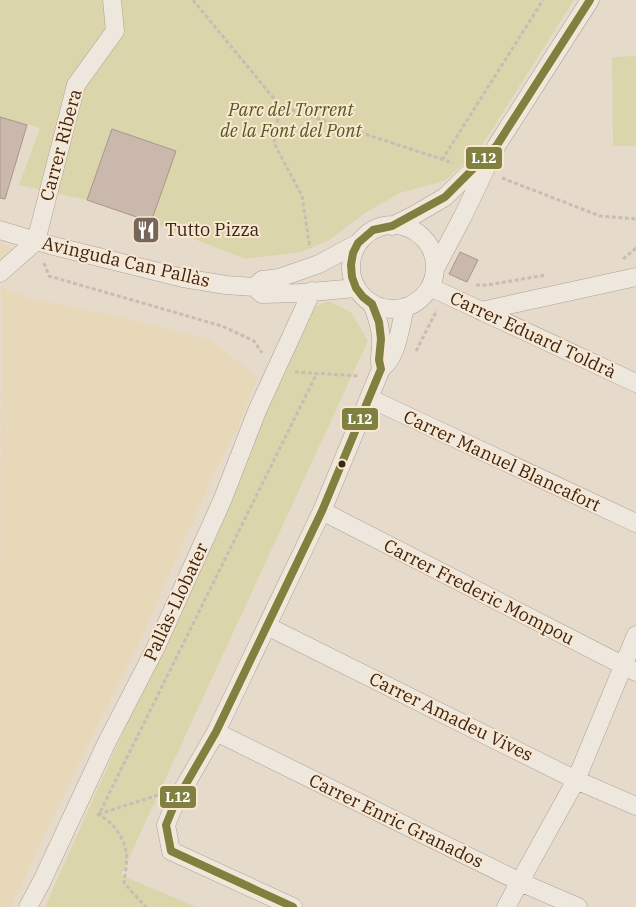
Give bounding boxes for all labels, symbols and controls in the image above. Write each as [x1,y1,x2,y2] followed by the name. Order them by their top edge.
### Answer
[34,86,87,204] street label: Carrer Ribera
[220,98,363,142] park label: Parc del Torrent de la Font del Pont
[465,146,503,170] line badge: L12
[471,149,497,167] text: L12
[131,215,161,245] restaurant icon: Tutto Pizza
[165,218,260,241] place label: Tutto Pizza
[40,231,212,292] street label: Avinguda Can Pallàs
[446,286,620,383] street label: Carrer Eduard Toldrà
[400,405,604,516] street label: Carrer Manuel Blancafort
[341,407,379,431] line badge: L12
[347,410,373,428] text: L12
[337,459,347,469] unlabelled marker
[380,533,578,650] street label: Carrer Frederic Mompou
[138,539,213,665] street label: Pallàs-Llobater
[366,667,537,766] street label: Carrer Amadeu Vives
[305,768,487,873] street label: Carrer Enric Granados
[159,785,197,809] line badge: L12
[165,788,191,806] text: L12

